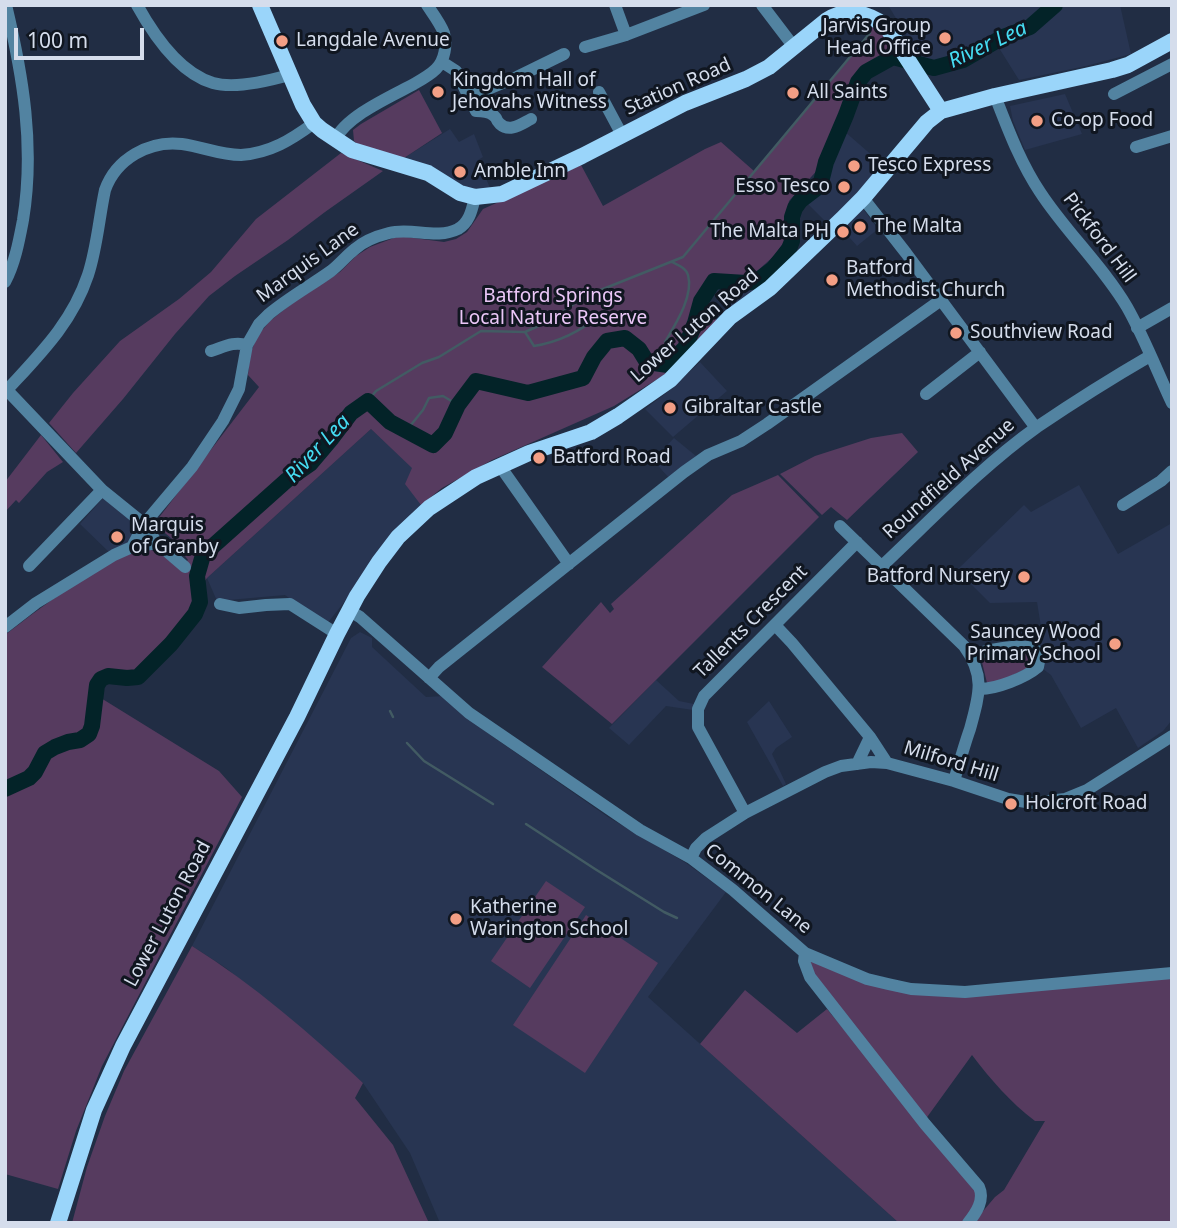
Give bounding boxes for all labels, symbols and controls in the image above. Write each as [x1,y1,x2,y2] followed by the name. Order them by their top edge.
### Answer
[18,14,147,58] scale bar
[822,16,931,60] place label: Jarvis Group Head Office
[945,16,1031,74] water label: River Lea
[27,26,88,54] text: 100 m
[296,30,450,52] place label: Langdale Avenue
[937,30,953,46] marker: Jarvis Group Head Office
[274,33,290,49] marker: Langdale Avenue
[621,53,735,121] street label: Station Road
[452,70,607,114] place label: Kingdom Hall of Jehovahs Witness
[807,82,888,104] place label: All Saints
[430,84,446,100] marker: Kingdom Hall of Jehovahs Witness
[785,85,801,101] marker: All Saints
[1051,110,1153,132] place label: Co-op Food
[1029,113,1045,129] marker: Co-op Food
[868,155,991,177] place label: Tesco Express
[846,158,862,174] marker: Tesco Express
[474,161,566,183] place label: Amble Inn
[452,164,468,180] marker: Amble Inn
[735,176,830,198] place label: Esso Tesco
[836,179,852,195] marker: Esso Tesco
[1058,189,1140,287] street label: Pickford Hill
[874,216,962,238] place label: The Malta
[252,218,364,308] street label: Marquis Lane
[852,219,868,235] marker: The Malta
[710,221,829,243] place label: The Malta PH
[835,224,851,240] marker: The Malta PH
[846,258,1005,302] place label: Batford Methodist Church
[626,264,764,388] street label: Lower Luton Road
[824,272,840,288] marker: Batford Methodist Church
[459,286,647,330] park label: Batford Springs Local Nature Reserve
[970,322,1113,344] place label: Southview Road
[948,325,964,341] marker: Southview Road
[684,397,822,419] place label: Gibraltar Castle
[662,400,678,416] marker: Gibraltar Castle
[280,410,356,488] water label: River Lea
[879,414,1019,544] street label: Roundfield Avenue
[553,447,671,469] place label: Batford Road
[531,450,547,466] marker: Batford Road
[131,515,219,559] place label: Marquis of Granby
[109,529,125,545] marker: Marquis of Granby
[690,561,812,683] street label: Tallents Crescent
[867,566,1010,588] place label: Batford Nursery
[1016,569,1032,585] marker: Batford Nursery
[967,622,1101,666] place label: Sauncey Wood Primary School
[1107,636,1123,652] marker: Sauncey Wood Primary School
[901,737,1001,787] street label: Milford Hill
[1025,793,1148,815] place label: Holcroft Road
[1003,796,1019,812] marker: Holcroft Road
[120,837,216,991] street label: Lower Luton Road
[700,839,816,939] street label: Common Lane
[470,897,628,941] place label: Katherine Warington School
[448,911,464,927] marker: Katherine Warington School

